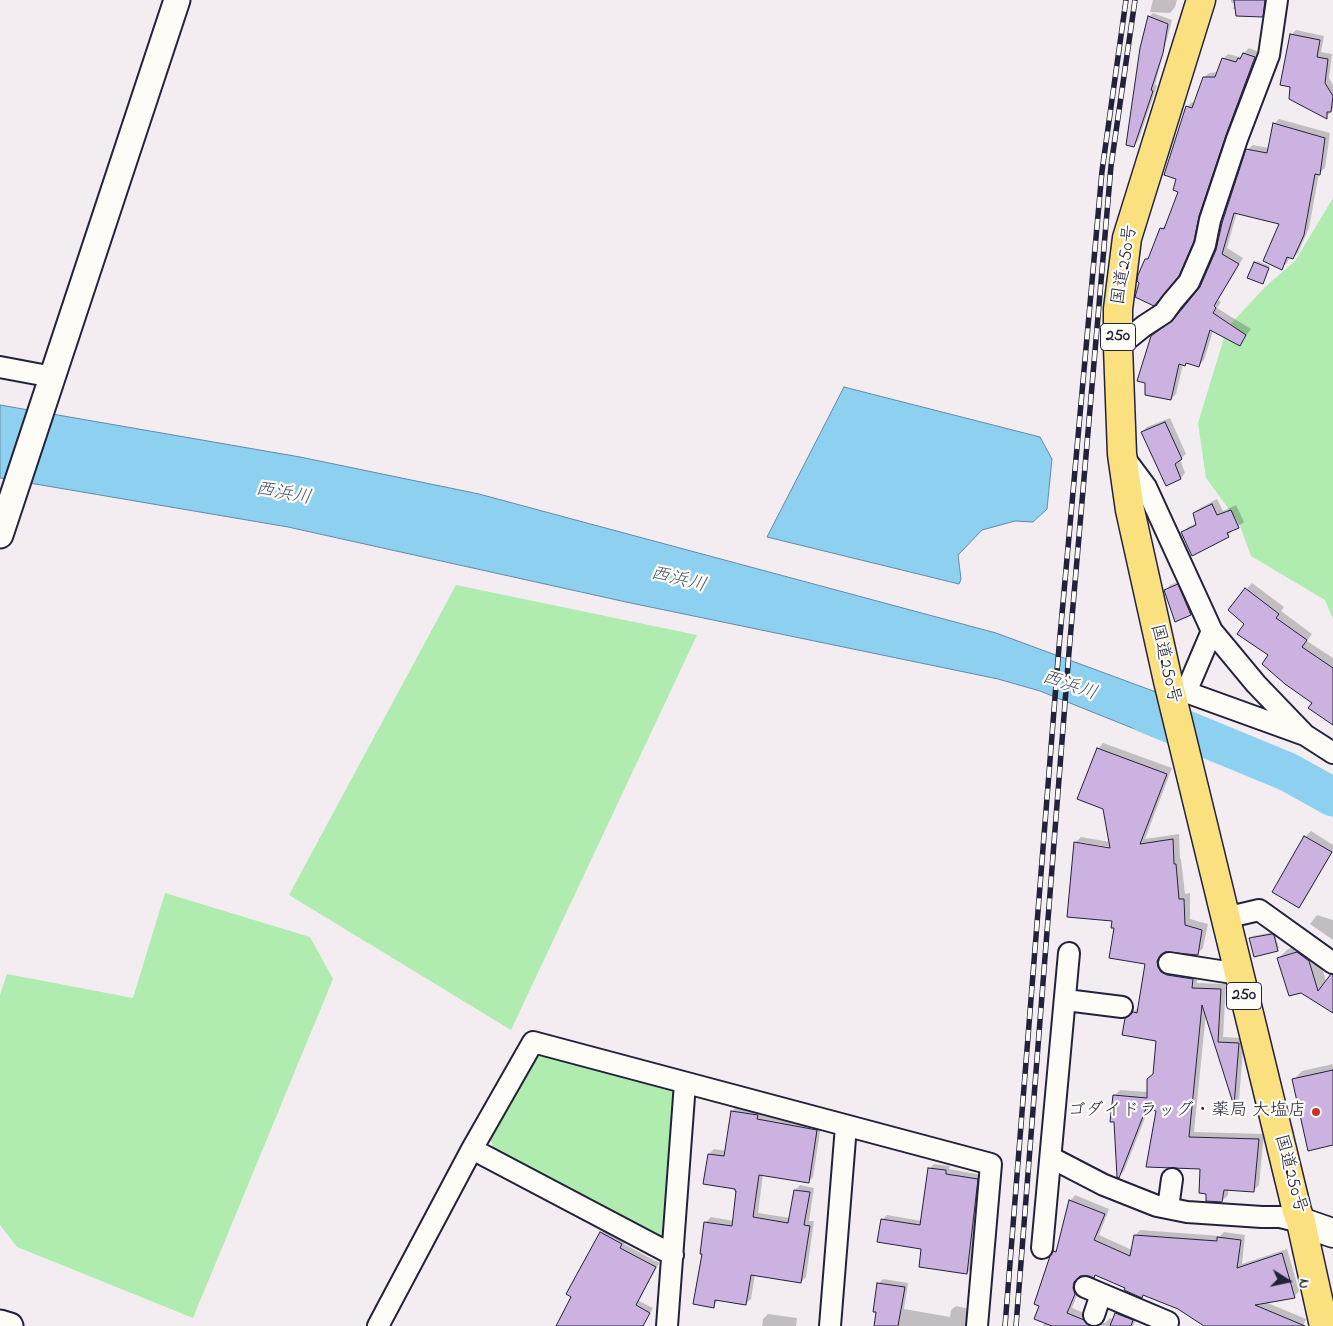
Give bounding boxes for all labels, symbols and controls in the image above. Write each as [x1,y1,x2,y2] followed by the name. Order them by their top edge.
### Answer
[1109,223,1143,307] street label: 国道250号
[1100,324,1136,351] road number: 250
[253,479,313,511] water label: 西浜川
[648,563,708,599] water label: 西浜川
[1144,622,1184,706] street label: 国道250号
[1038,667,1100,707] water label: 西浜川
[1226,982,1262,1009] road number: 250
[1068,1101,1306,1123] place label: ゴダイドラッグ・薬局 大塩店
[1310,1106,1322,1118] marker: ゴダイドラッグ・薬局 大塩店
[1268,1132,1310,1216] street label: 国道250号
[1263,1256,1313,1306] north arrow
[1292,1277,1314,1290] text: N

